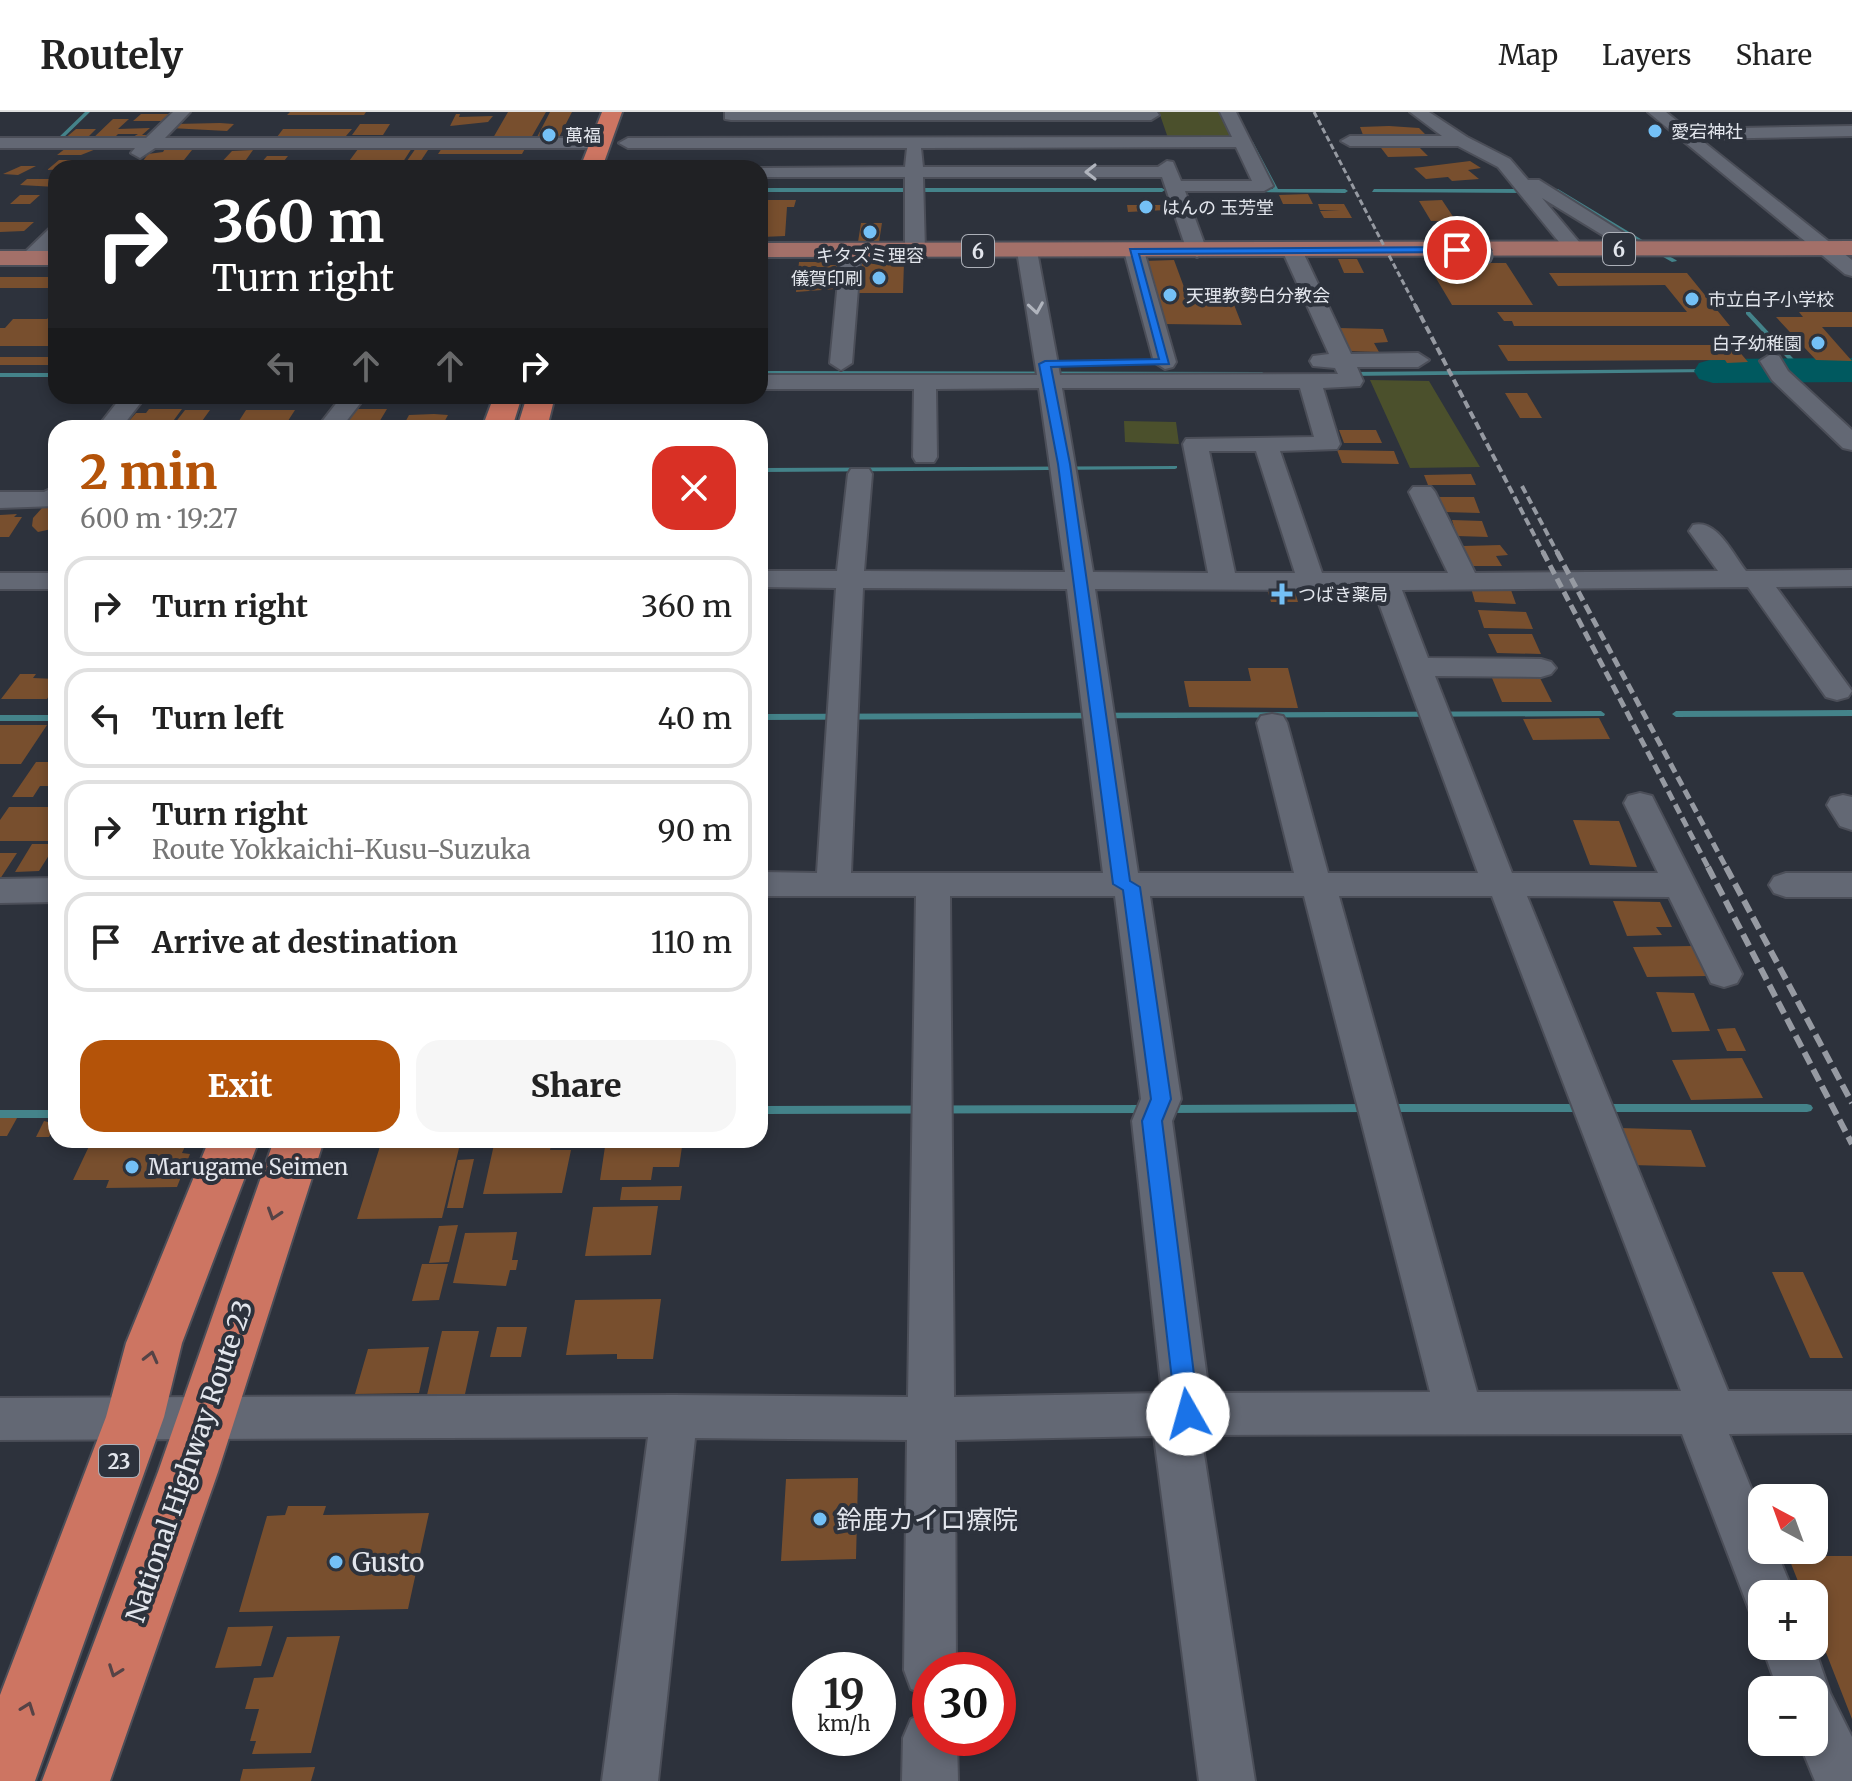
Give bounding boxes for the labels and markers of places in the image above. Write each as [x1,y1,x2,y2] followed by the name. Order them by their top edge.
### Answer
[1671,120,1743,143] place label: 愛宕神社
[1646,122,1664,140] marker: 愛宕神社
[565,124,601,147] place label: 萬福
[540,126,558,144] marker: 萬福
[1162,196,1274,219] place label: はんの 玉芳堂
[1137,198,1155,216] marker: はんの 玉芳堂
[1423,216,1491,284] pin
[861,223,879,241] marker: キタズミ理容
[816,244,924,267] place label: キタズミ理容
[791,267,863,290] place label: 儀賀印刷
[870,269,888,287] marker: 儀賀印刷
[1186,284,1330,307] place label: 天理教勢白分教会
[1161,286,1179,304] marker: 天理教勢白分教会
[1708,288,1834,311] place label: 市立白子小学校
[1683,290,1701,308] marker: 市立白子小学校
[1712,332,1802,355] place label: 白子幼稚園
[1809,334,1827,352] marker: 白子幼稚園
[1298,583,1388,606] place label: つばき薬局
[1273,585,1291,603] marker: つばき薬局
[148,1153,349,1181] place label: Marugame Seimen
[123,1158,141,1176] marker: Marugame Seimen
[836,1503,1018,1536] place label: 鈴鹿カイロ療院
[811,1510,829,1528] marker: 鈴鹿カイロ療院
[352,1546,425,1579] place label: Gusto
[327,1553,345,1571] marker: Gusto

